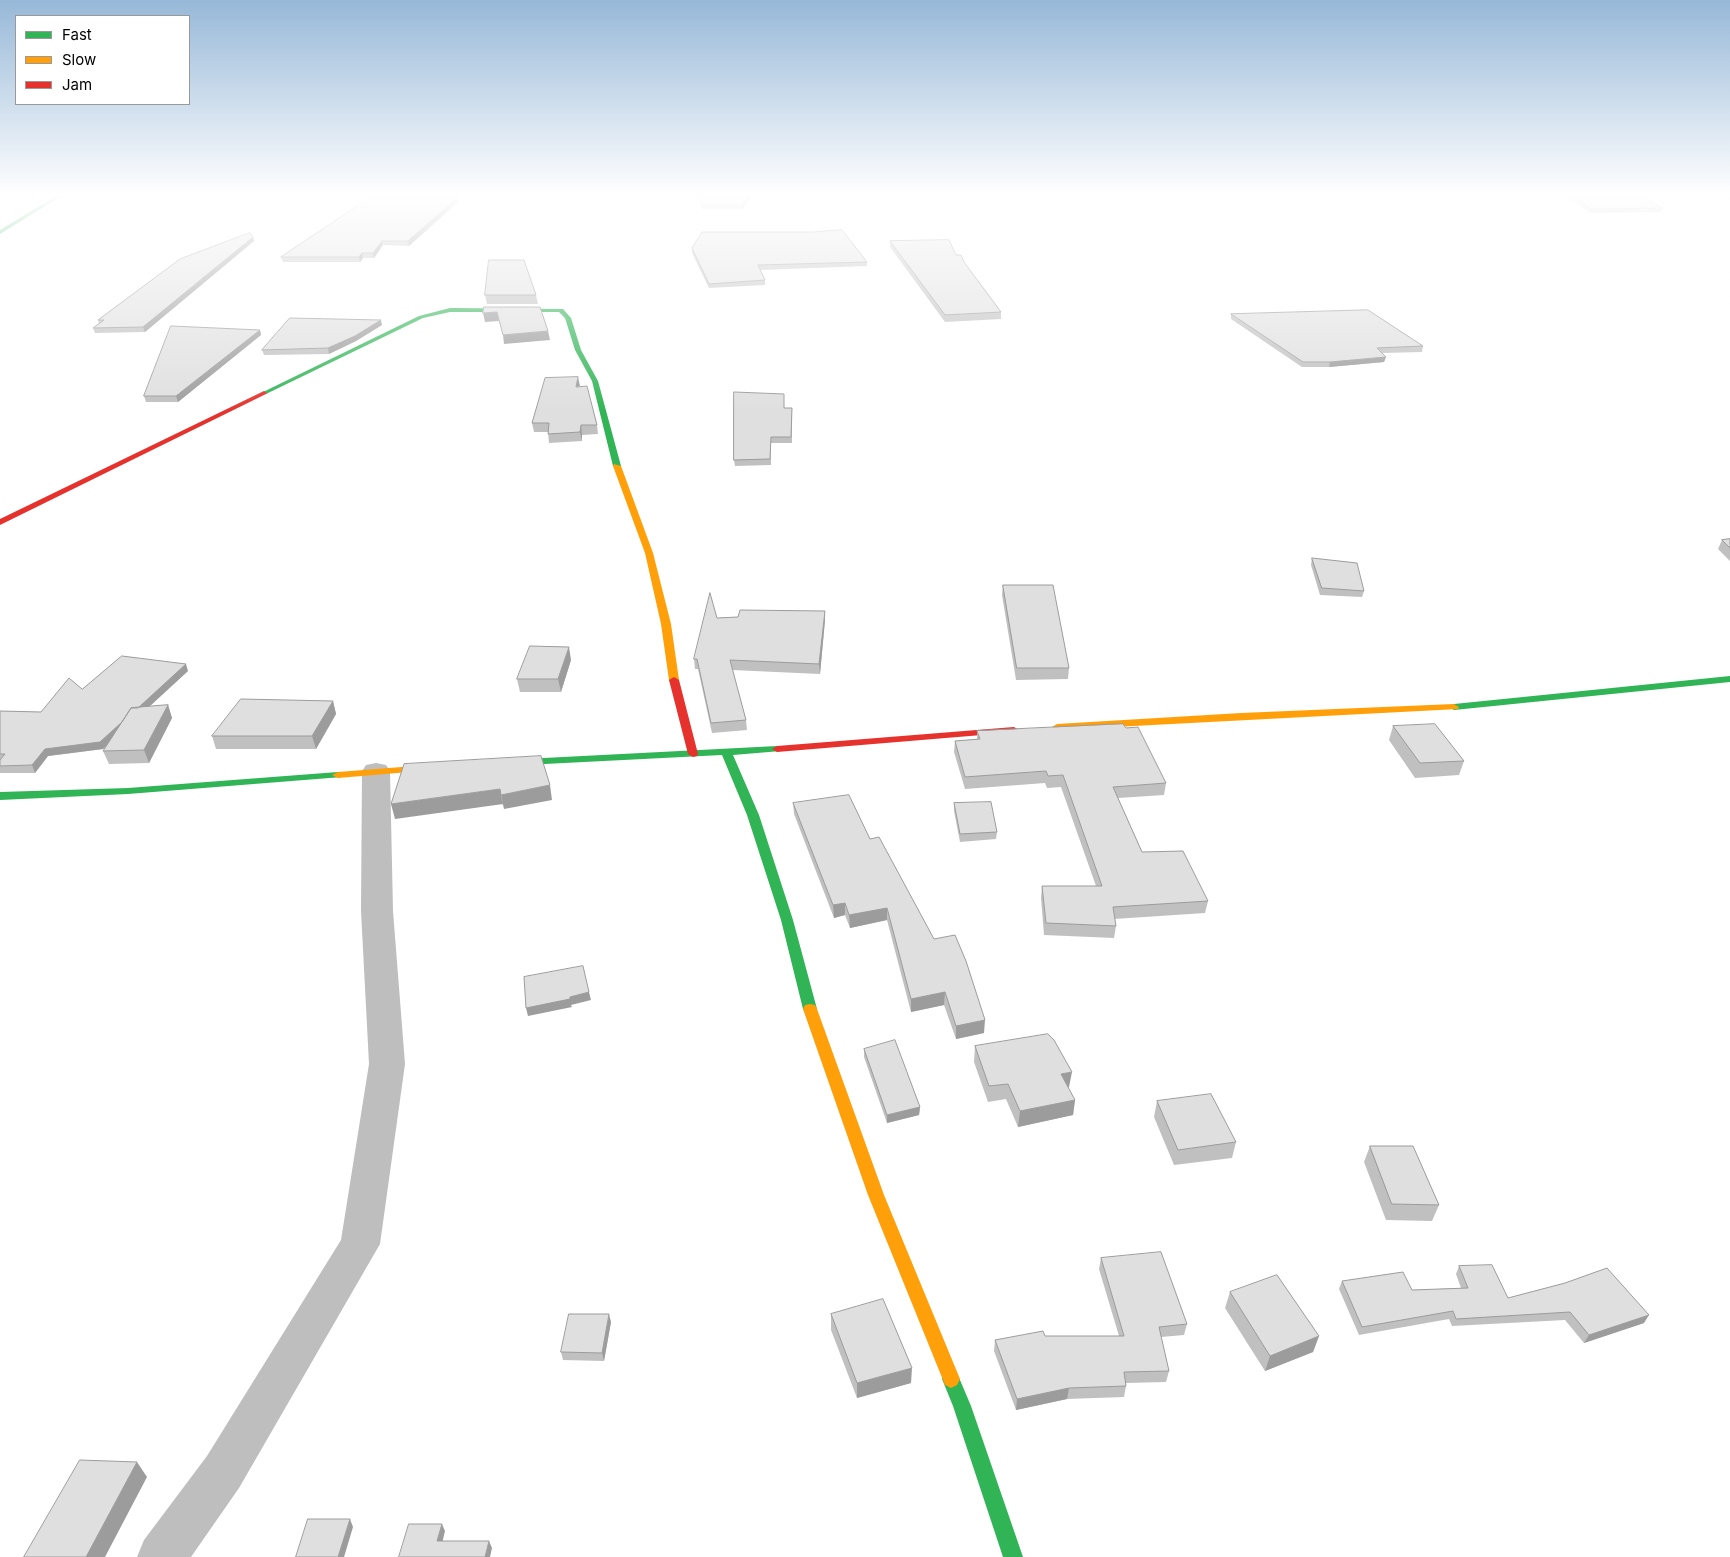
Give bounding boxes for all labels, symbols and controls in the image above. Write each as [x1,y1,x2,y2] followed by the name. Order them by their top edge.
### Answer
[15,15,190,105] legend
[62,25,92,44] text: Fast
[62,50,96,69] text: Slow
[62,75,92,94] text: Jam

